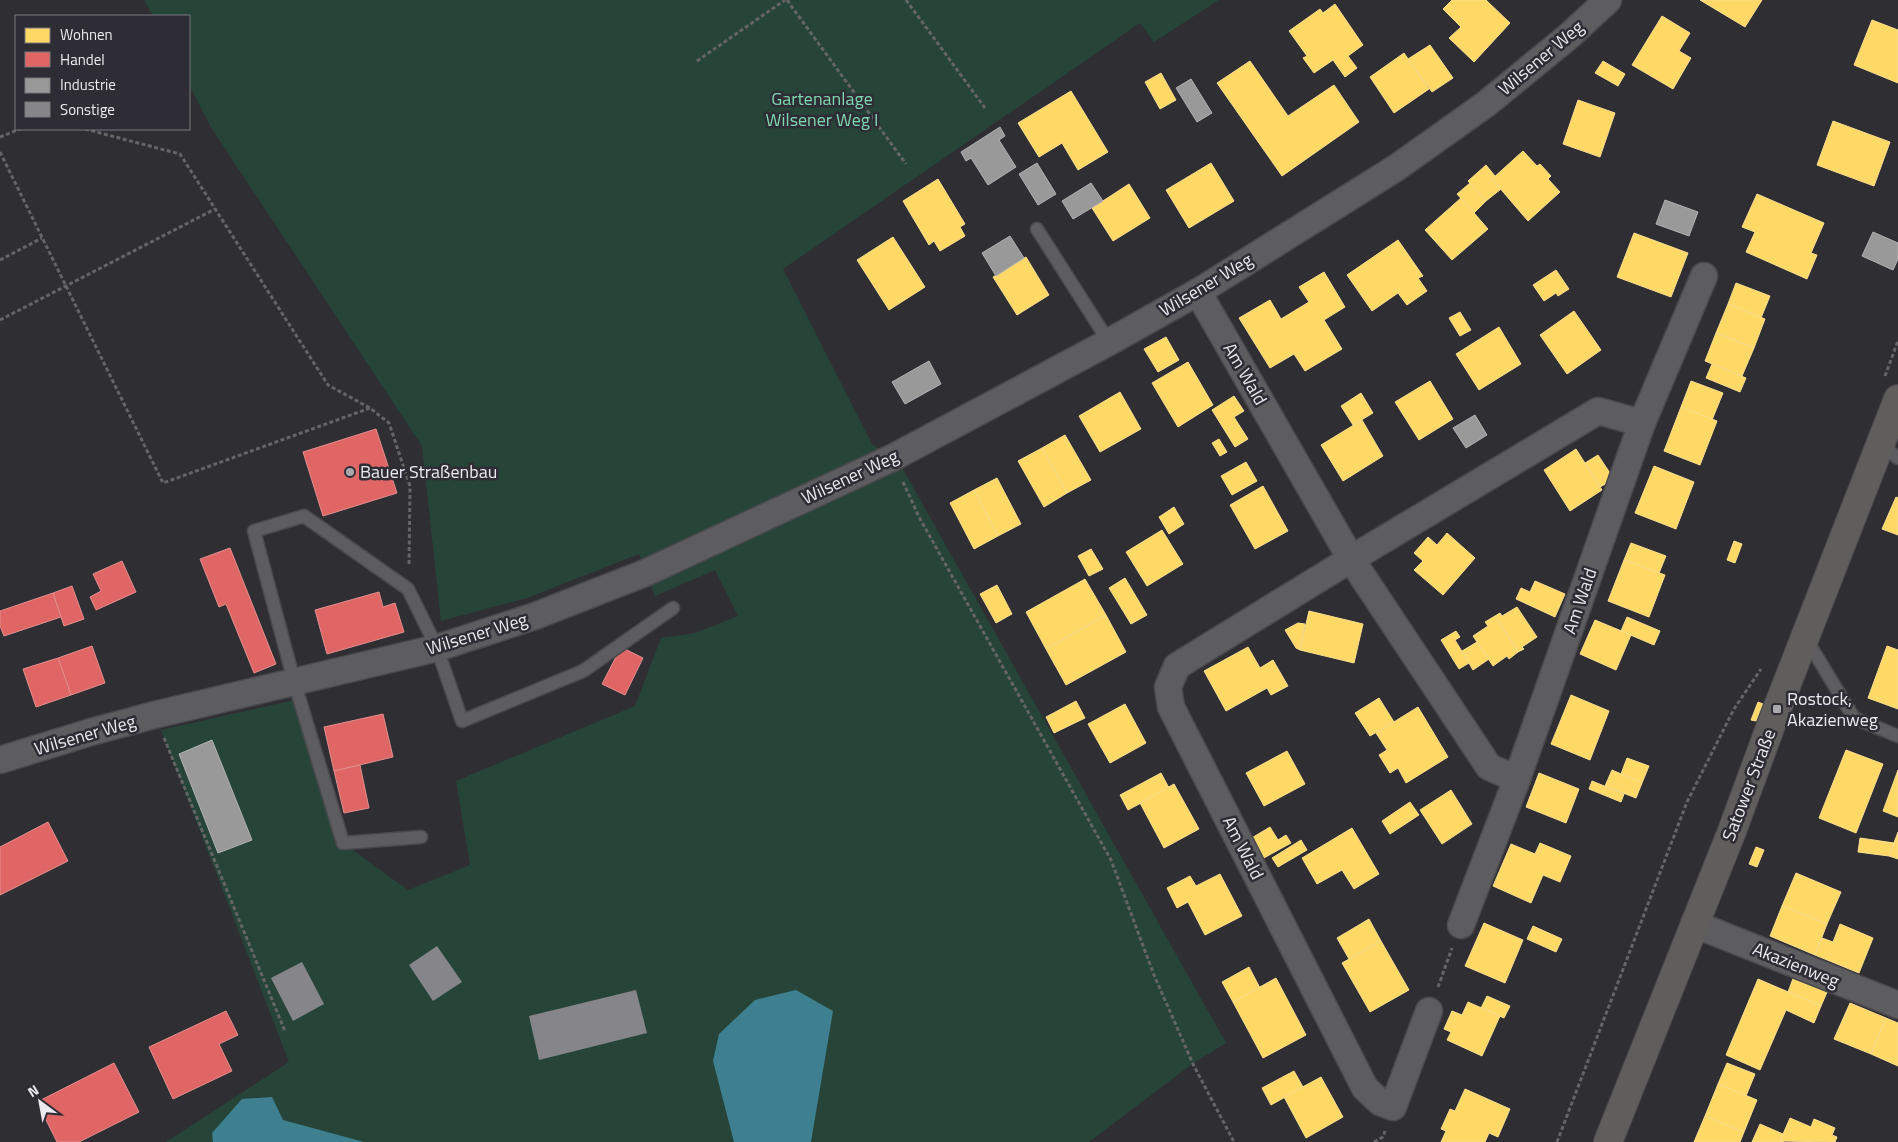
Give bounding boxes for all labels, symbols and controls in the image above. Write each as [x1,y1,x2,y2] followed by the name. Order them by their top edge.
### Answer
[1492,14,1589,102] street label: Wilsener Weg
[15,15,190,130] legend
[60,23,113,46] text: Wohnen
[60,48,105,71] text: Handel
[60,73,116,96] text: Industrie
[766,85,878,133] park label: Gartenanlage Wilsener Weg I
[60,98,115,121] text: Sonstige
[1154,246,1257,323] street label: Wilsener Weg
[1217,338,1274,410] street label: Am Wald
[797,442,903,511] street label: Wilsener Weg
[360,458,497,485] place label: Bauer Straßenbau
[344,466,356,478] marker: Bauer Straßenbau
[1556,564,1603,637] street label: Am Wald
[423,605,531,662] street label: Wilsener Weg
[1787,685,1878,733] place label: Rostock, Akazienweg
[1771,703,1783,715] marker: Rostock, Akazienweg
[31,707,139,762] street label: Wilsener Weg
[1715,725,1782,845] street label: Satower Straße
[1216,811,1271,884] street label: Am Wald
[1749,935,1843,994] street label: Akazienweg
[15,1077,65,1127] north arrow
[23,1079,43,1102] text: N

